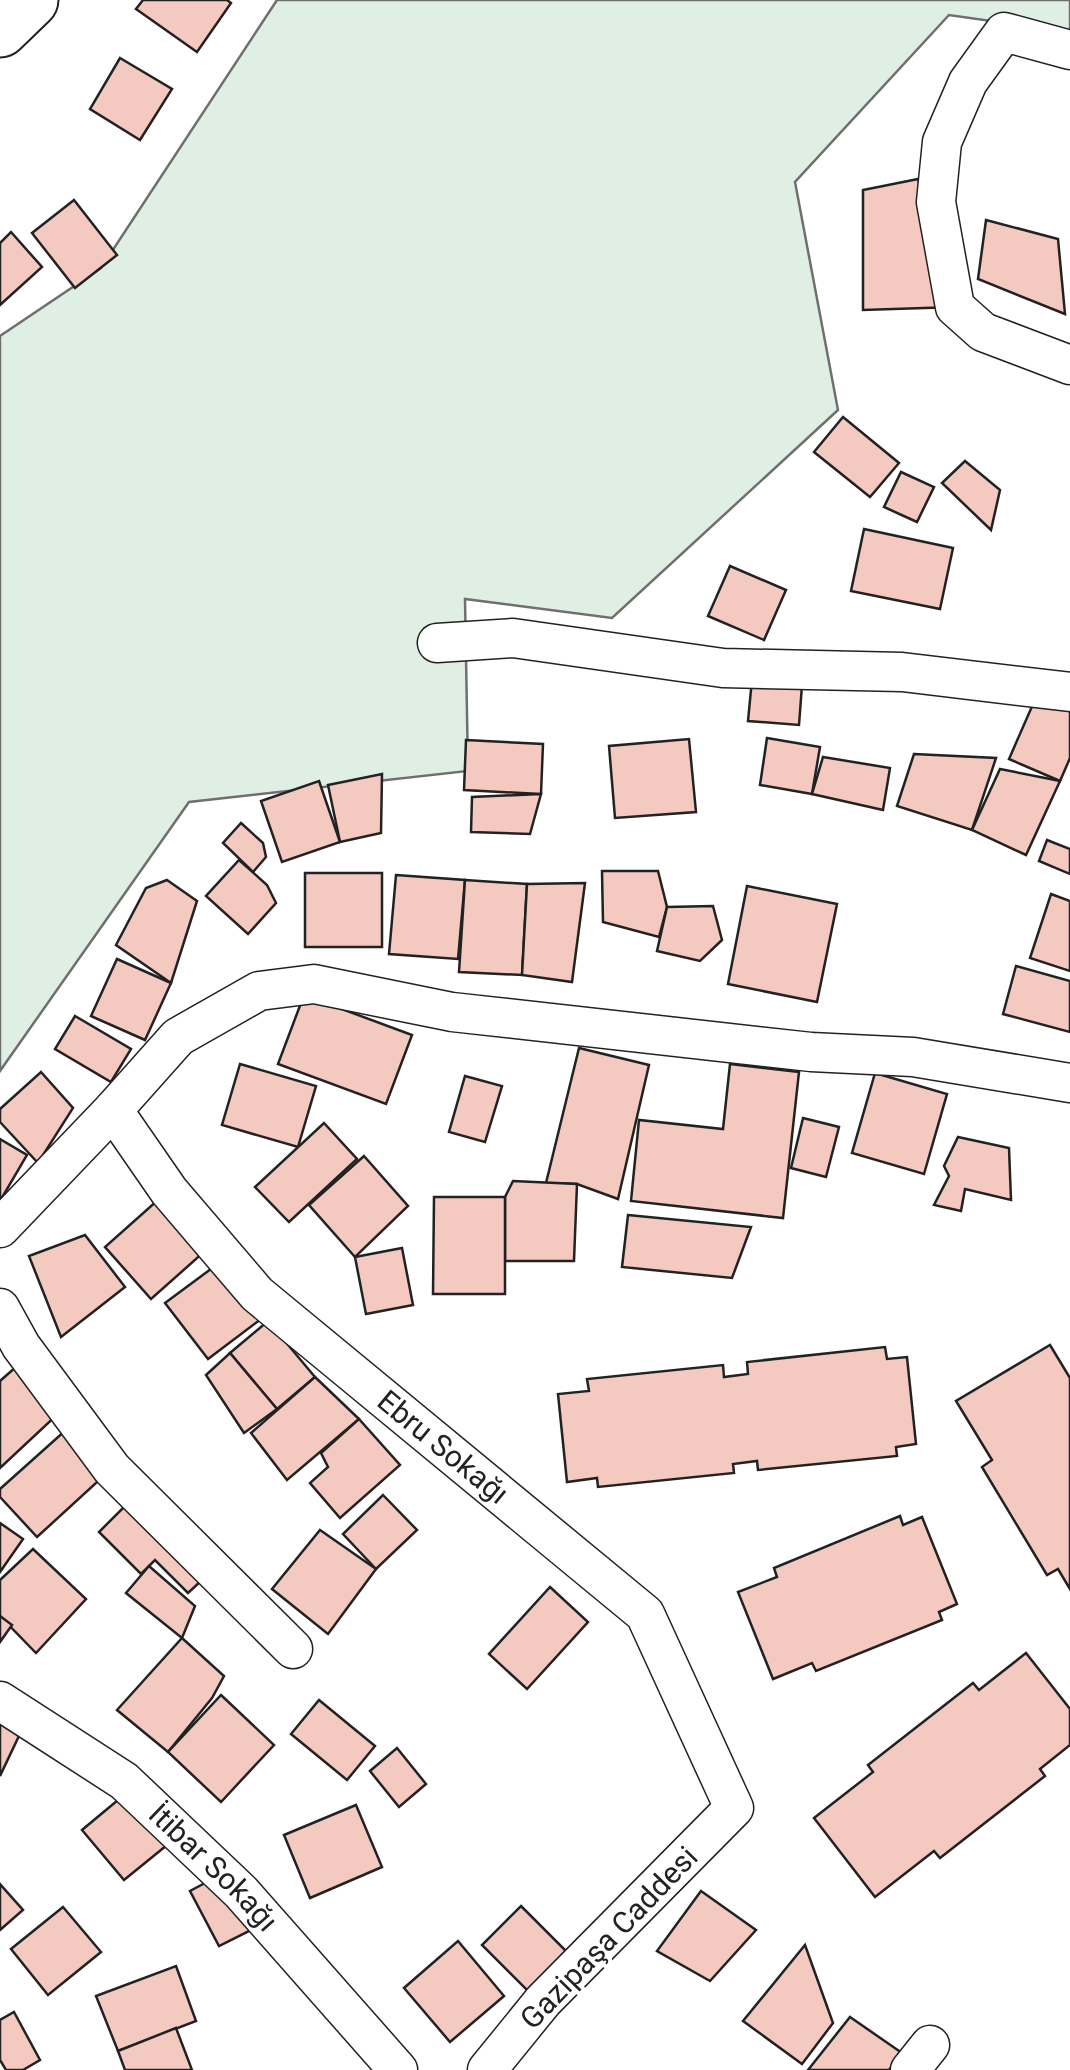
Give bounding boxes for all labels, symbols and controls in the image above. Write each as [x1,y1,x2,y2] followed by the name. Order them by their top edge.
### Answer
[371,1383,516,1511] street label: Ebru Sokağı
[142,1796,285,1938] street label: İtibar Sokağı
[513,1839,704,2036] street label: Gazipaşa Caddesi

